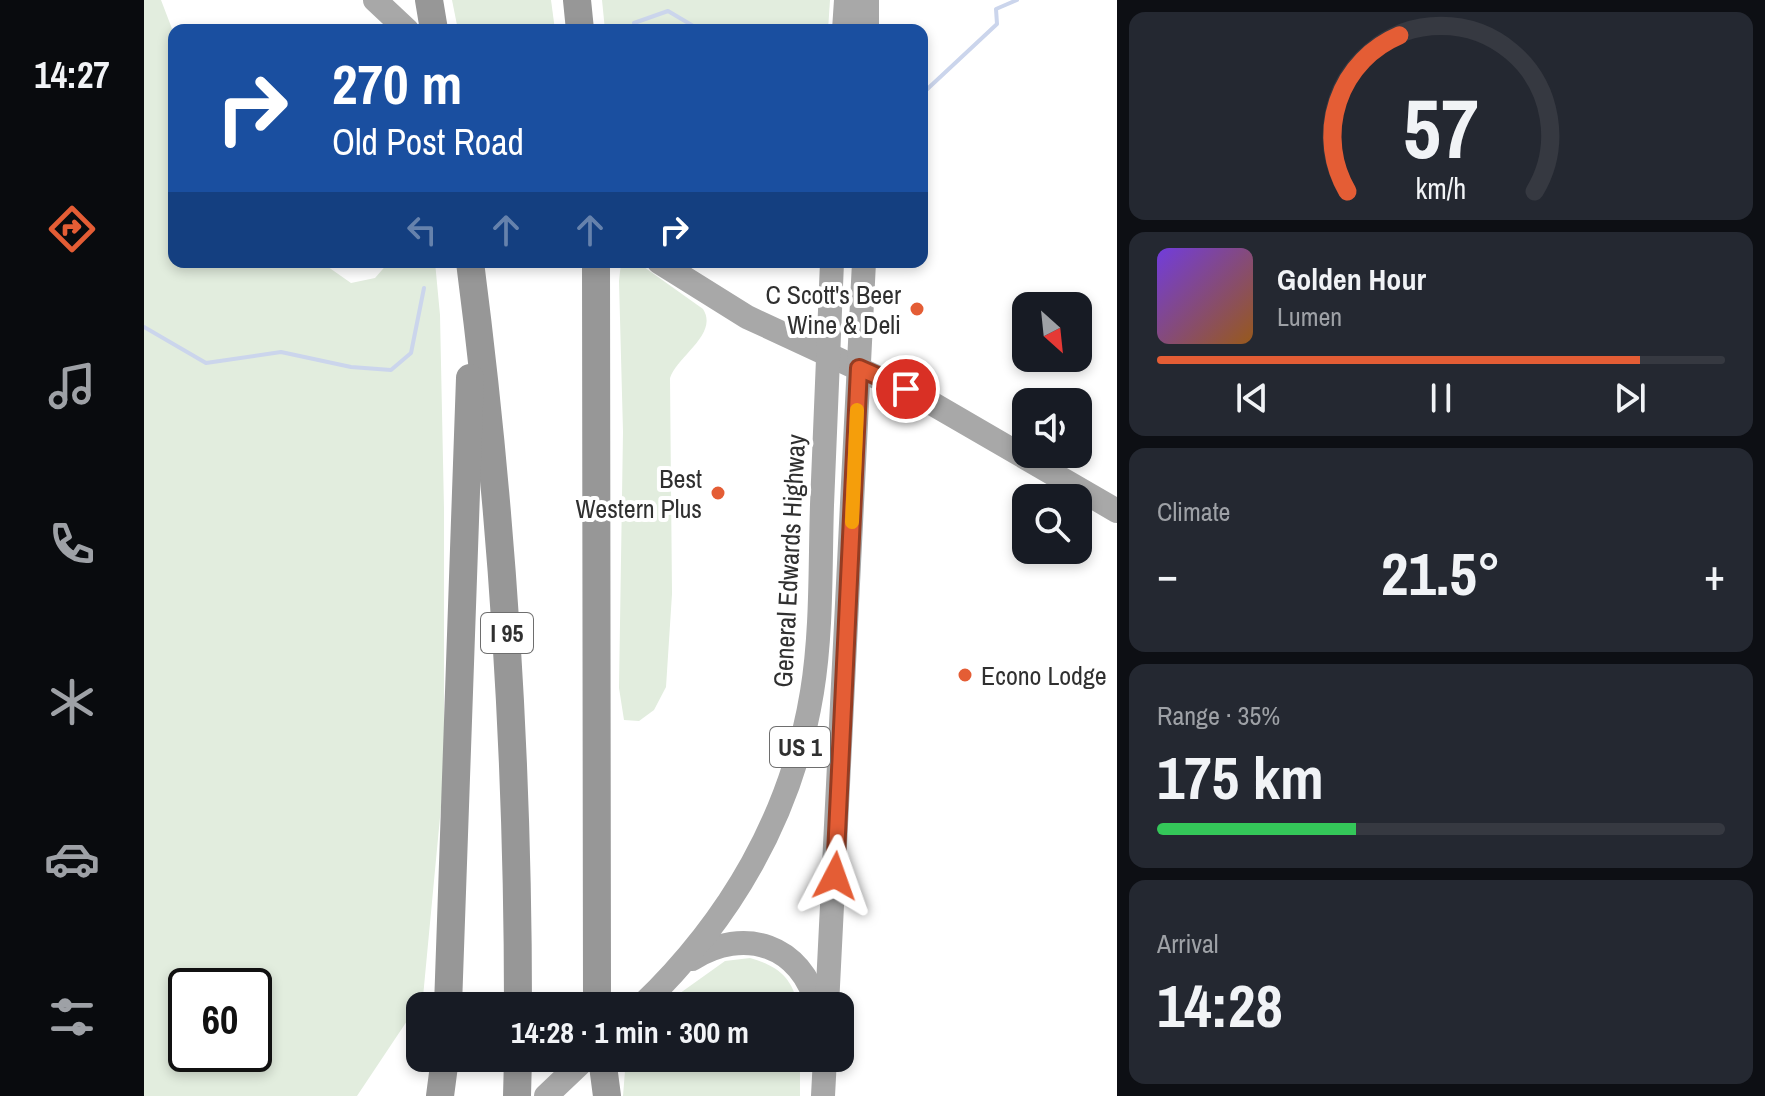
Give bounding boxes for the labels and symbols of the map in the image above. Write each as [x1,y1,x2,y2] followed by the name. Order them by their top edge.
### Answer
[765,277,901,342] place label: C Scott's Beer Wine & Deli
[1012,292,1092,372] north arrow
[908,300,926,318] marker: C Scott's Beer Wine & Deli
[872,355,940,423] pin
[765,433,813,689] street label: General Edwards Highway
[576,461,702,526] place label: Best Western Plus
[709,484,727,502] marker: Best Western Plus
[481,613,533,653] road number: I 95
[981,658,1107,693] place label: Econo Lodge
[956,666,974,684] marker: Econo Lodge
[770,727,830,767] road number: US 1
[793,834,877,918] position arrow
[168,968,272,1072] speed limit sign: 60

